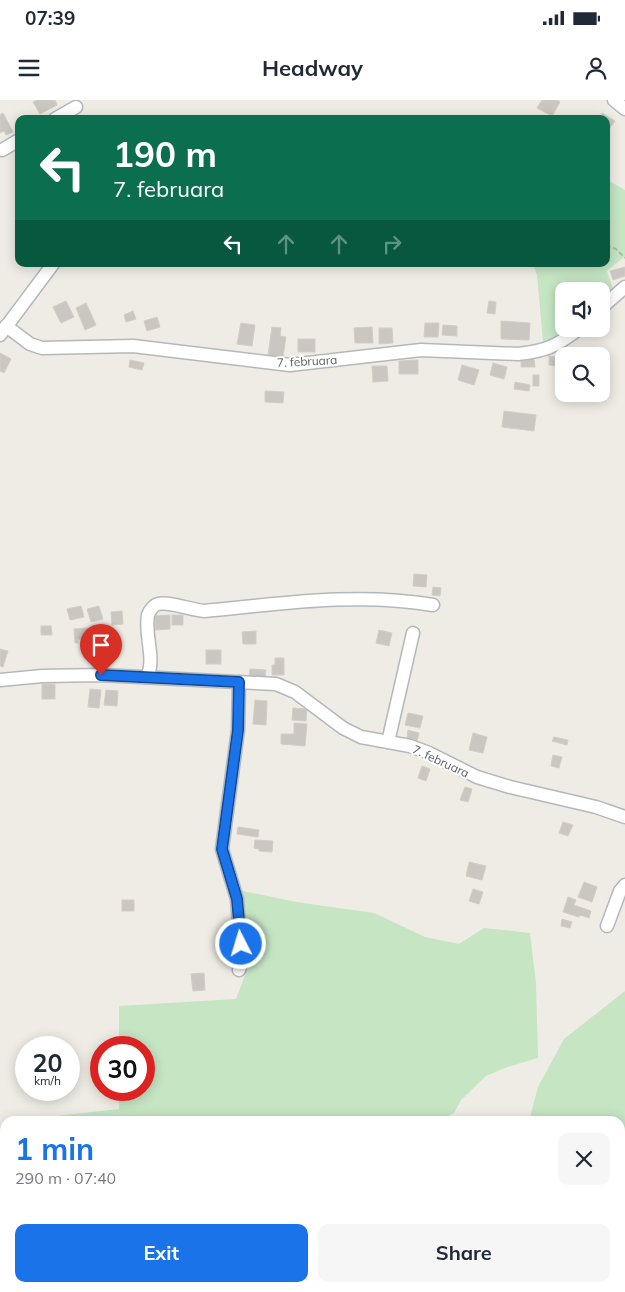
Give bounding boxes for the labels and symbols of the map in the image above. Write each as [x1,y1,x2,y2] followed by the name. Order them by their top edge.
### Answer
[276,352,338,370] street label: 7. februara
[80,624,122,675] pin
[410,741,472,781] street label: 7. februara
[214,917,266,969] position arrow
[90,1036,155,1101] speed limit sign: 30

